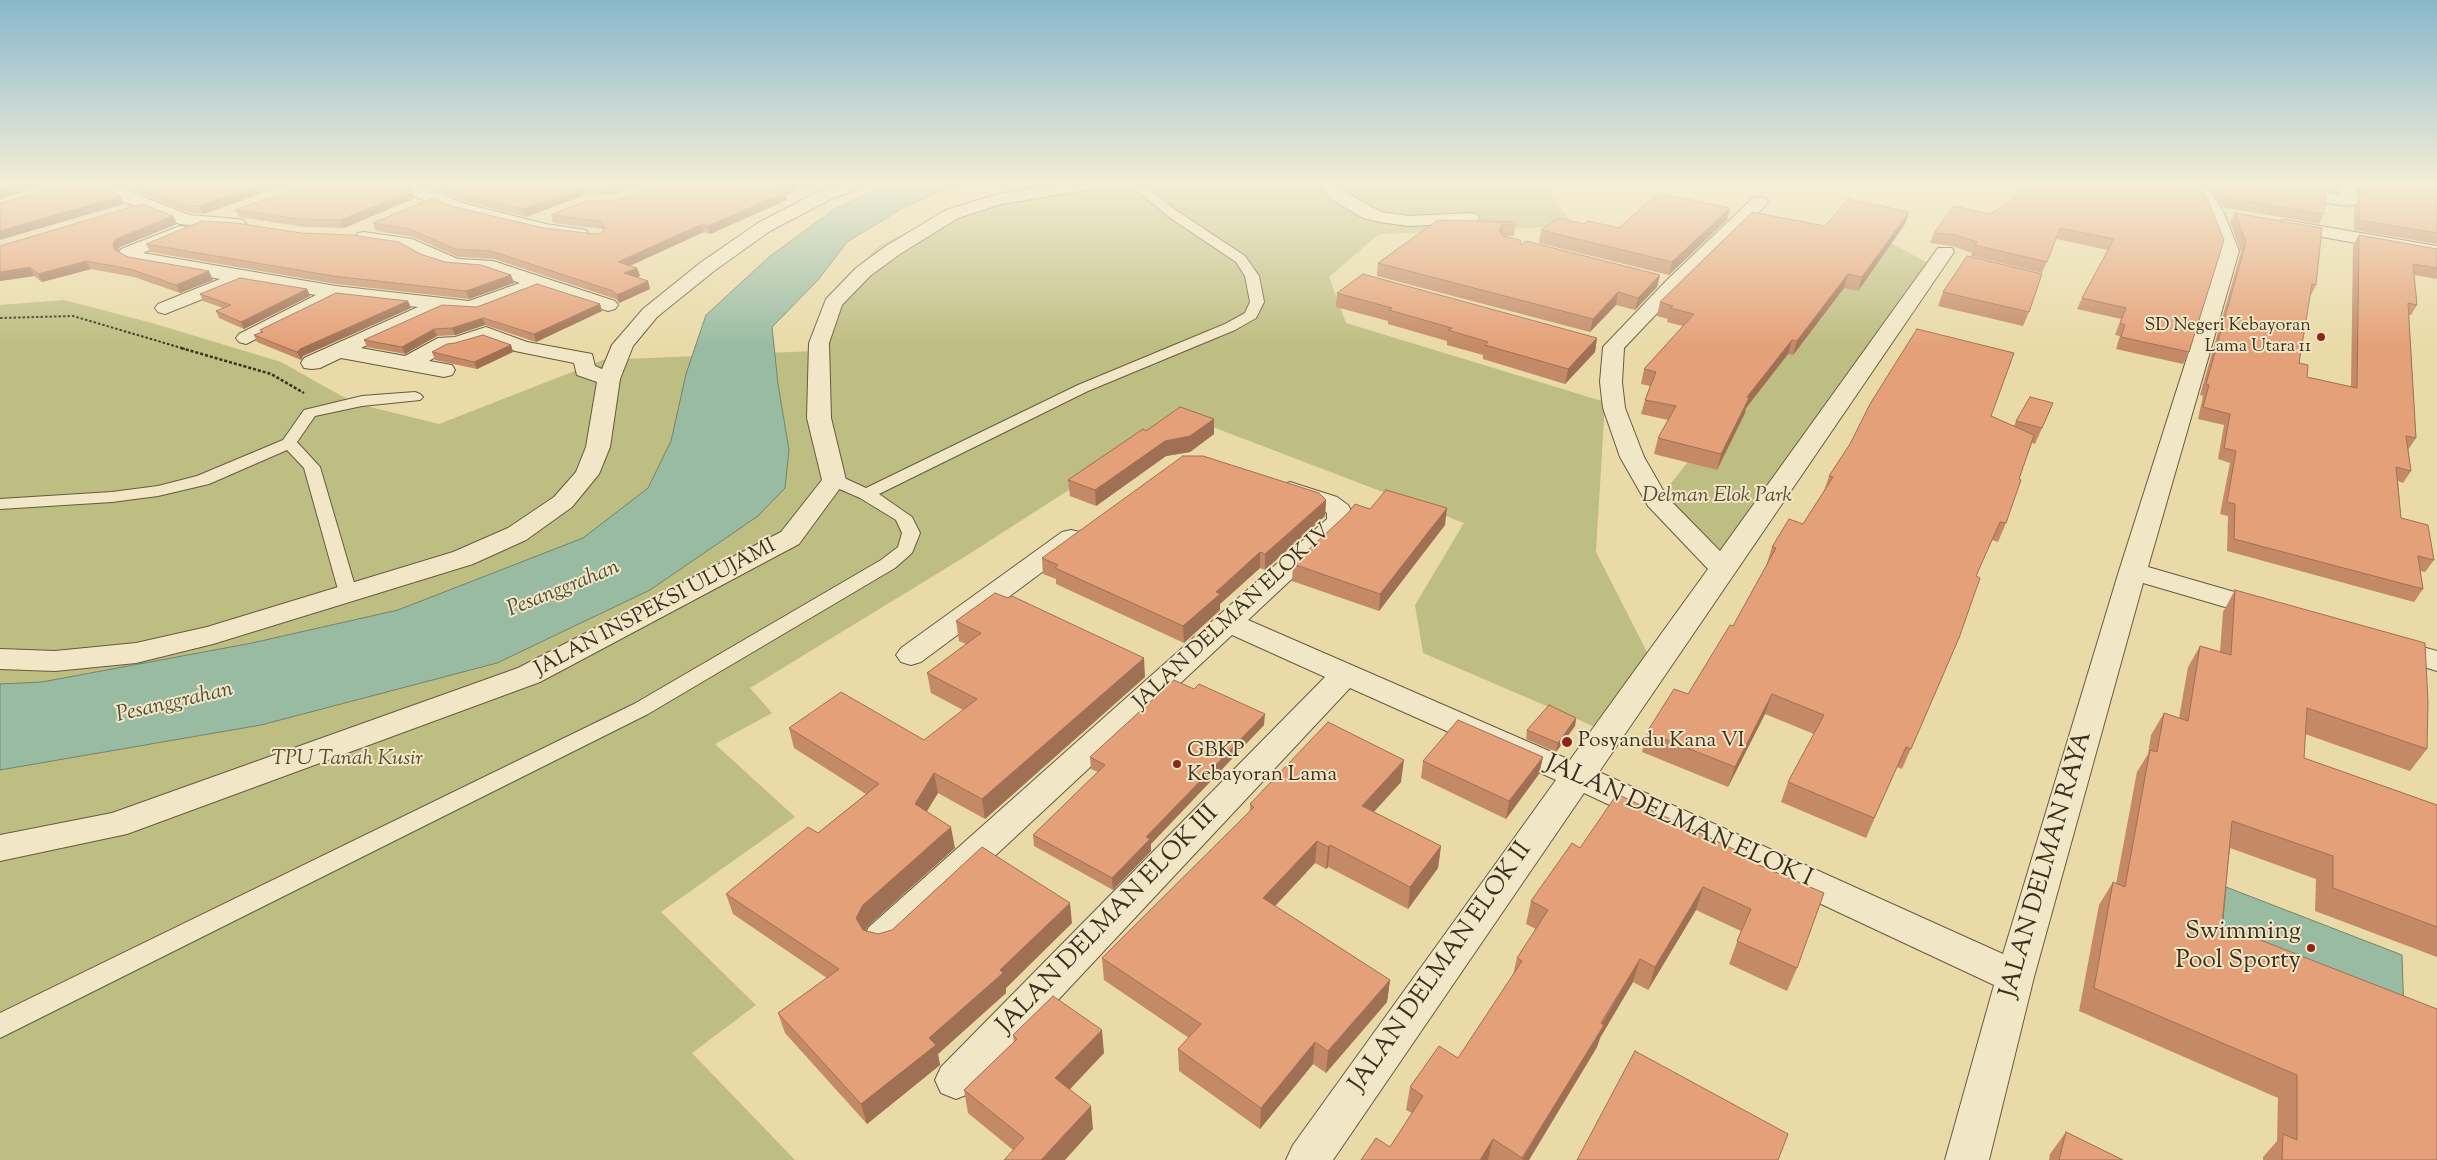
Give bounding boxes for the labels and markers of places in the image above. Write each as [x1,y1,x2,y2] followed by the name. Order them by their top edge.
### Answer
[2144,316,2311,358] place label: SD Negeri Kebayoran Lama Utara 11
[2315,331,2327,343] marker: SD Negeri Kebayoran Lama Utara 11
[1578,729,1745,755] place label: Posyandu Kana VI
[1560,735,1574,749] marker: Posyandu Kana VI
[1187,739,1337,789] place label: GBKP Kebayoran Lama
[1171,758,1183,770] marker: GBKP Kebayoran Lama
[2176,919,2301,978] place label: Swimming Pool Sporty
[2305,942,2317,954] marker: Swimming Pool Sporty

